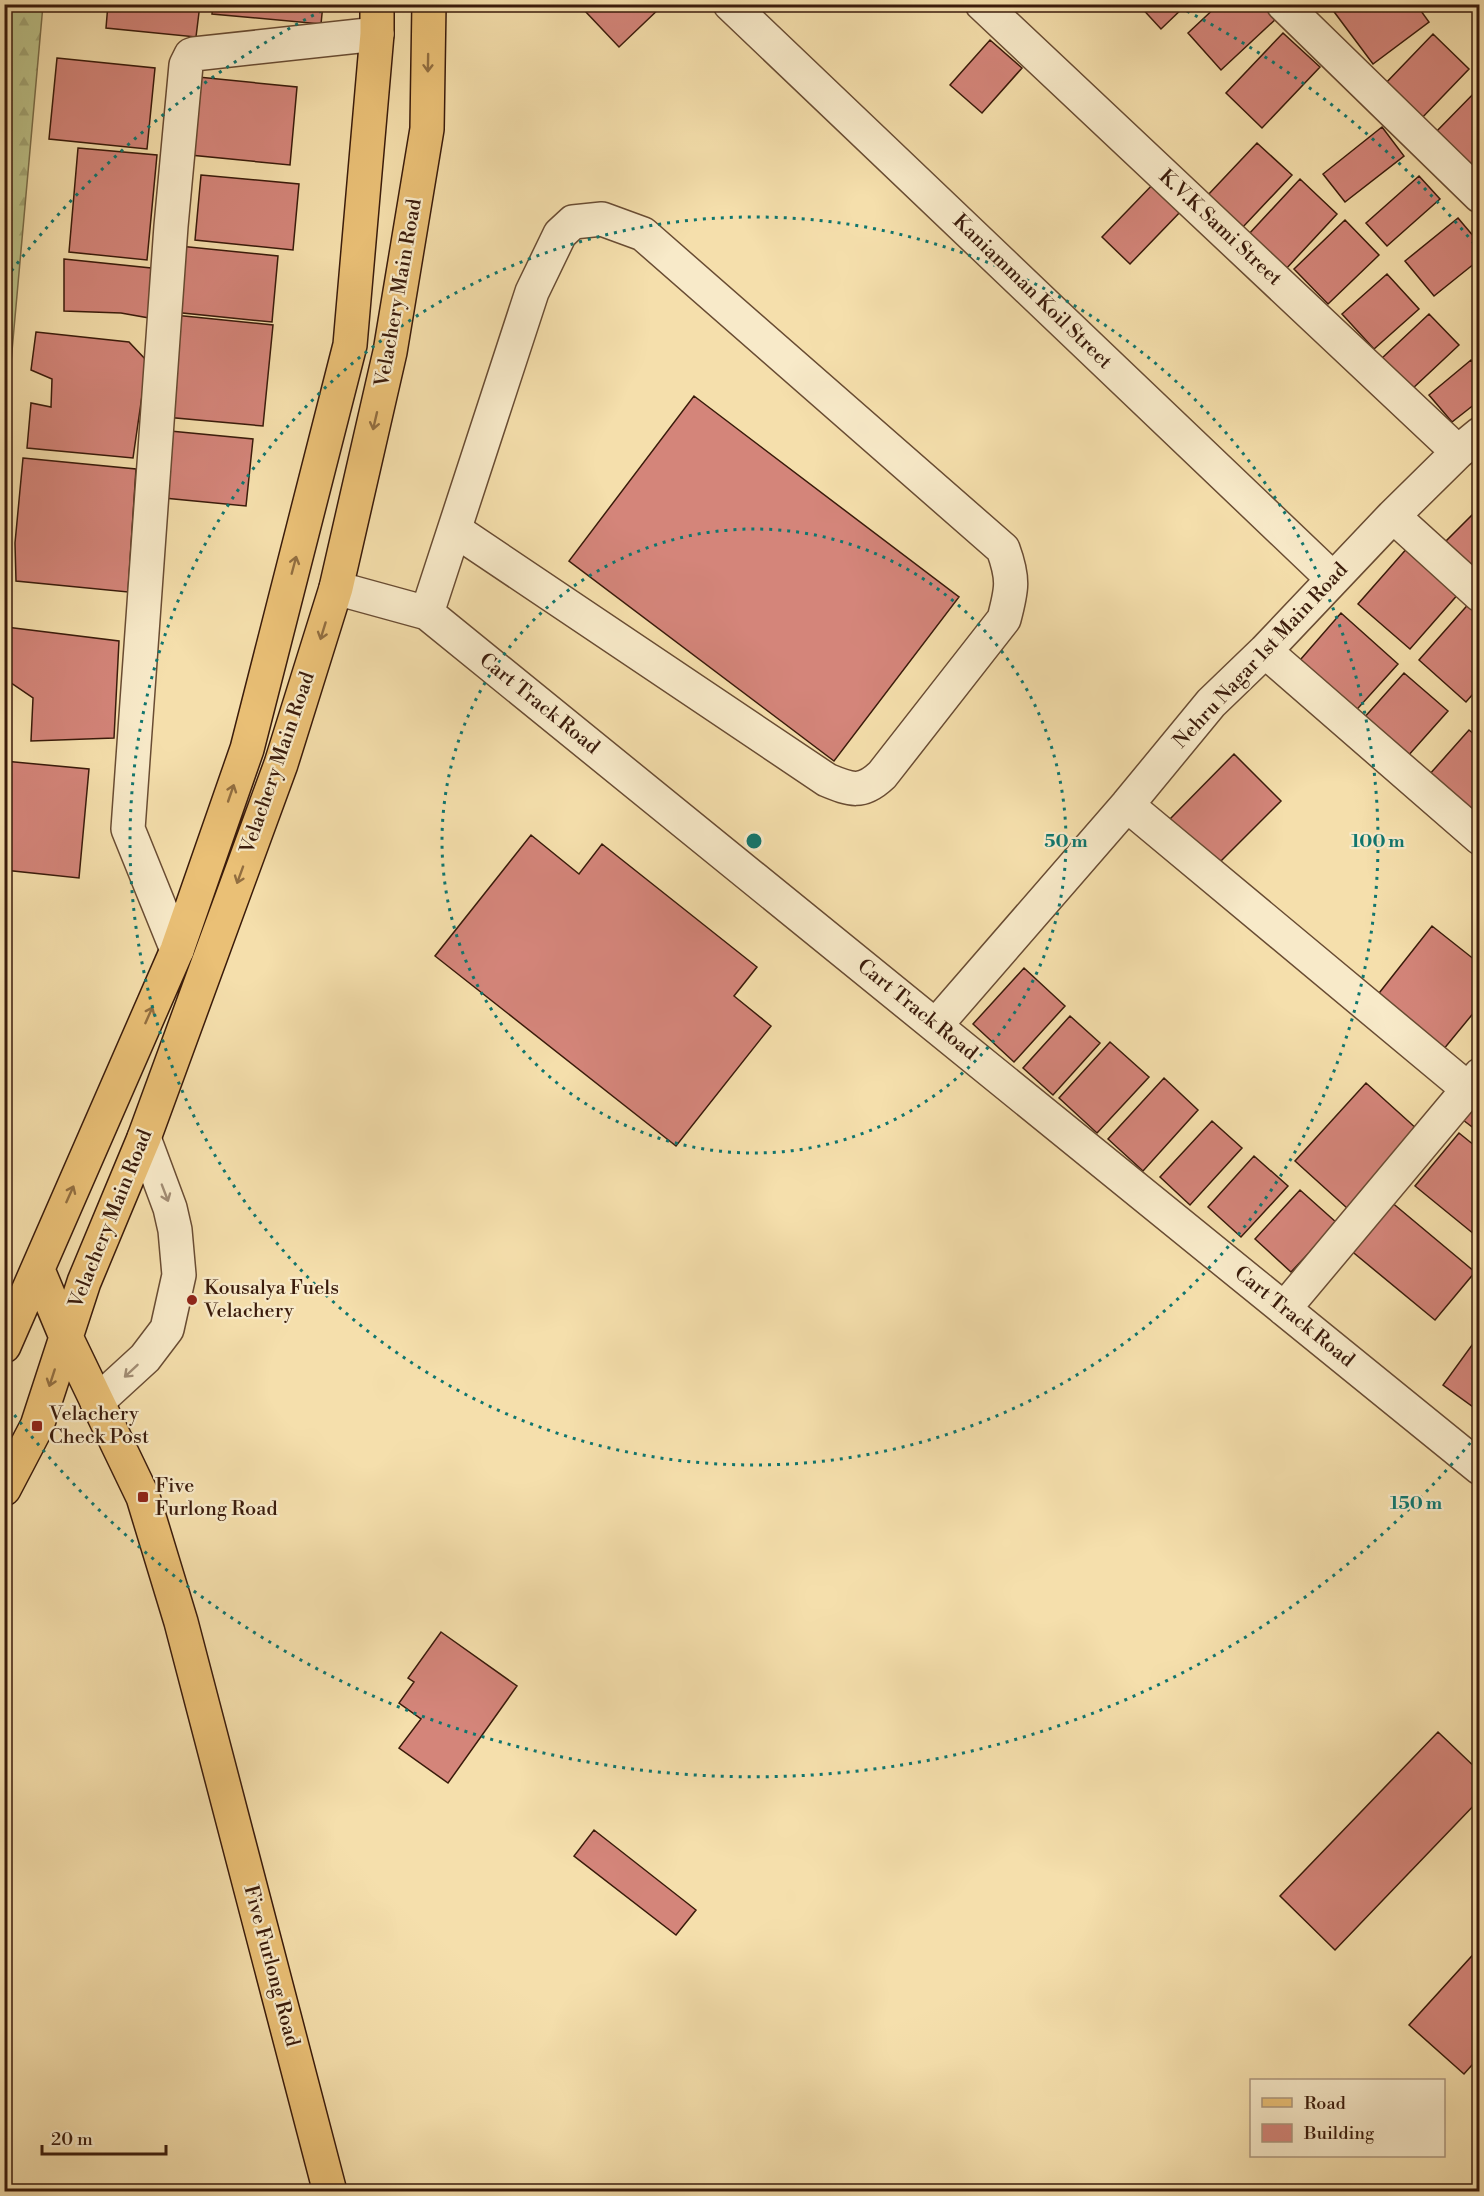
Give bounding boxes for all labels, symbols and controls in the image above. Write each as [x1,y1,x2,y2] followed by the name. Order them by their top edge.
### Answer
[423,52,434,72] one-way arrow
[1153,165,1287,291] street label: K.V.K Sami Street
[370,196,428,390] street label: Velachery Main Road
[947,209,1117,375] street label: Kaniamman Koil Street
[368,411,380,430] one-way arrow
[289,556,301,575] one-way arrow
[1168,557,1354,754] street label: Nehru Nagar 1st Main Road
[316,621,327,640] one-way arrow
[474,648,605,760] street label: Cart Track Road
[235,668,321,858] street label: Velachery Main Road
[227,784,238,803] one-way arrow
[1044,830,1088,853] text: 50 m
[1351,830,1405,853] text: 100 m
[744,831,764,851] centre of rings
[233,865,244,884] one-way arrow
[852,954,983,1066] street label: Cart Track Road
[143,1007,155,1025] one-way arrow
[63,1125,159,1313] street label: Velachery Main Road
[160,1183,171,1201] one-way arrow
[65,1185,76,1203] one-way arrow
[1229,1261,1360,1373] street label: Cart Track Road
[203,1276,339,1324] place label: Kousalya Fuels Velachery
[185,1293,199,1307] marker: Kousalya Fuels Velachery
[124,1364,139,1378] one-way arrow
[46,1368,57,1387] one-way arrow
[48,1402,149,1450] place label: Velachery Check Post
[30,1419,44,1433] marker: Velachery Check Post
[155,1474,278,1522] place label: Five Furlong Road
[136,1490,150,1504] marker: Five Furlong Road
[1390,1492,1443,1515] text: 150 m
[237,1883,305,2050] street label: Five Furlong Road
[1250,2079,1445,2157] legend
[1304,2092,1347,2115] text: Road
[42,2118,166,2156] scale bar
[1303,2122,1375,2145] text: Building
[51,2128,93,2151] text: 20 m

